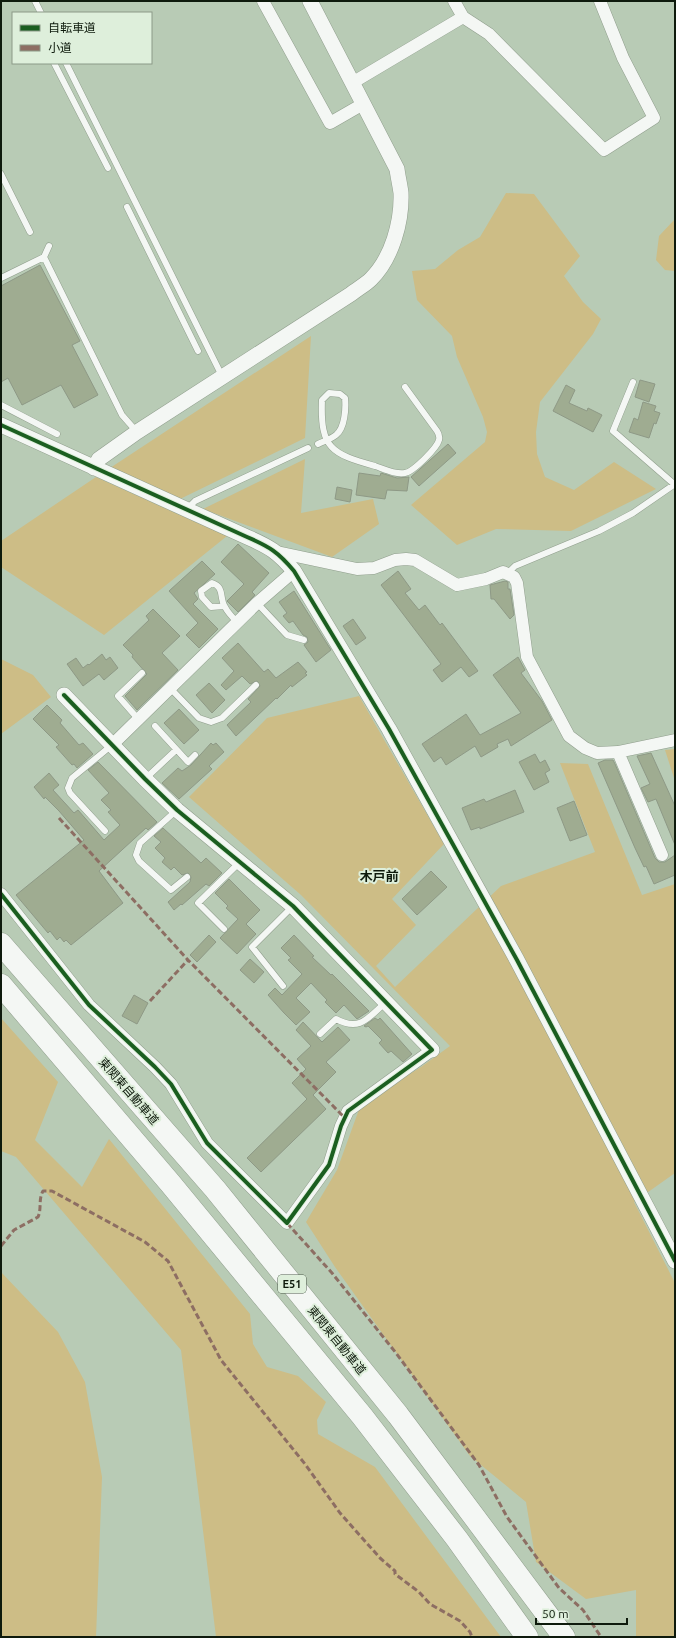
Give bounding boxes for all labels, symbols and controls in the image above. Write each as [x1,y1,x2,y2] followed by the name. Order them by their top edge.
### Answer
[12,12,152,64] legend
[48,21,96,34] text: 自転車道
[48,41,72,54] text: 小道
[359,869,399,883] district label: 木戸前
[97,1055,161,1127] street label: 東関東自動車道
[278,1275,306,1293] road number: E51
[306,1303,368,1377] street label: 東関東自動車道
[536,1600,627,1626] scale bar
[542,1607,569,1620] text: 50 m

